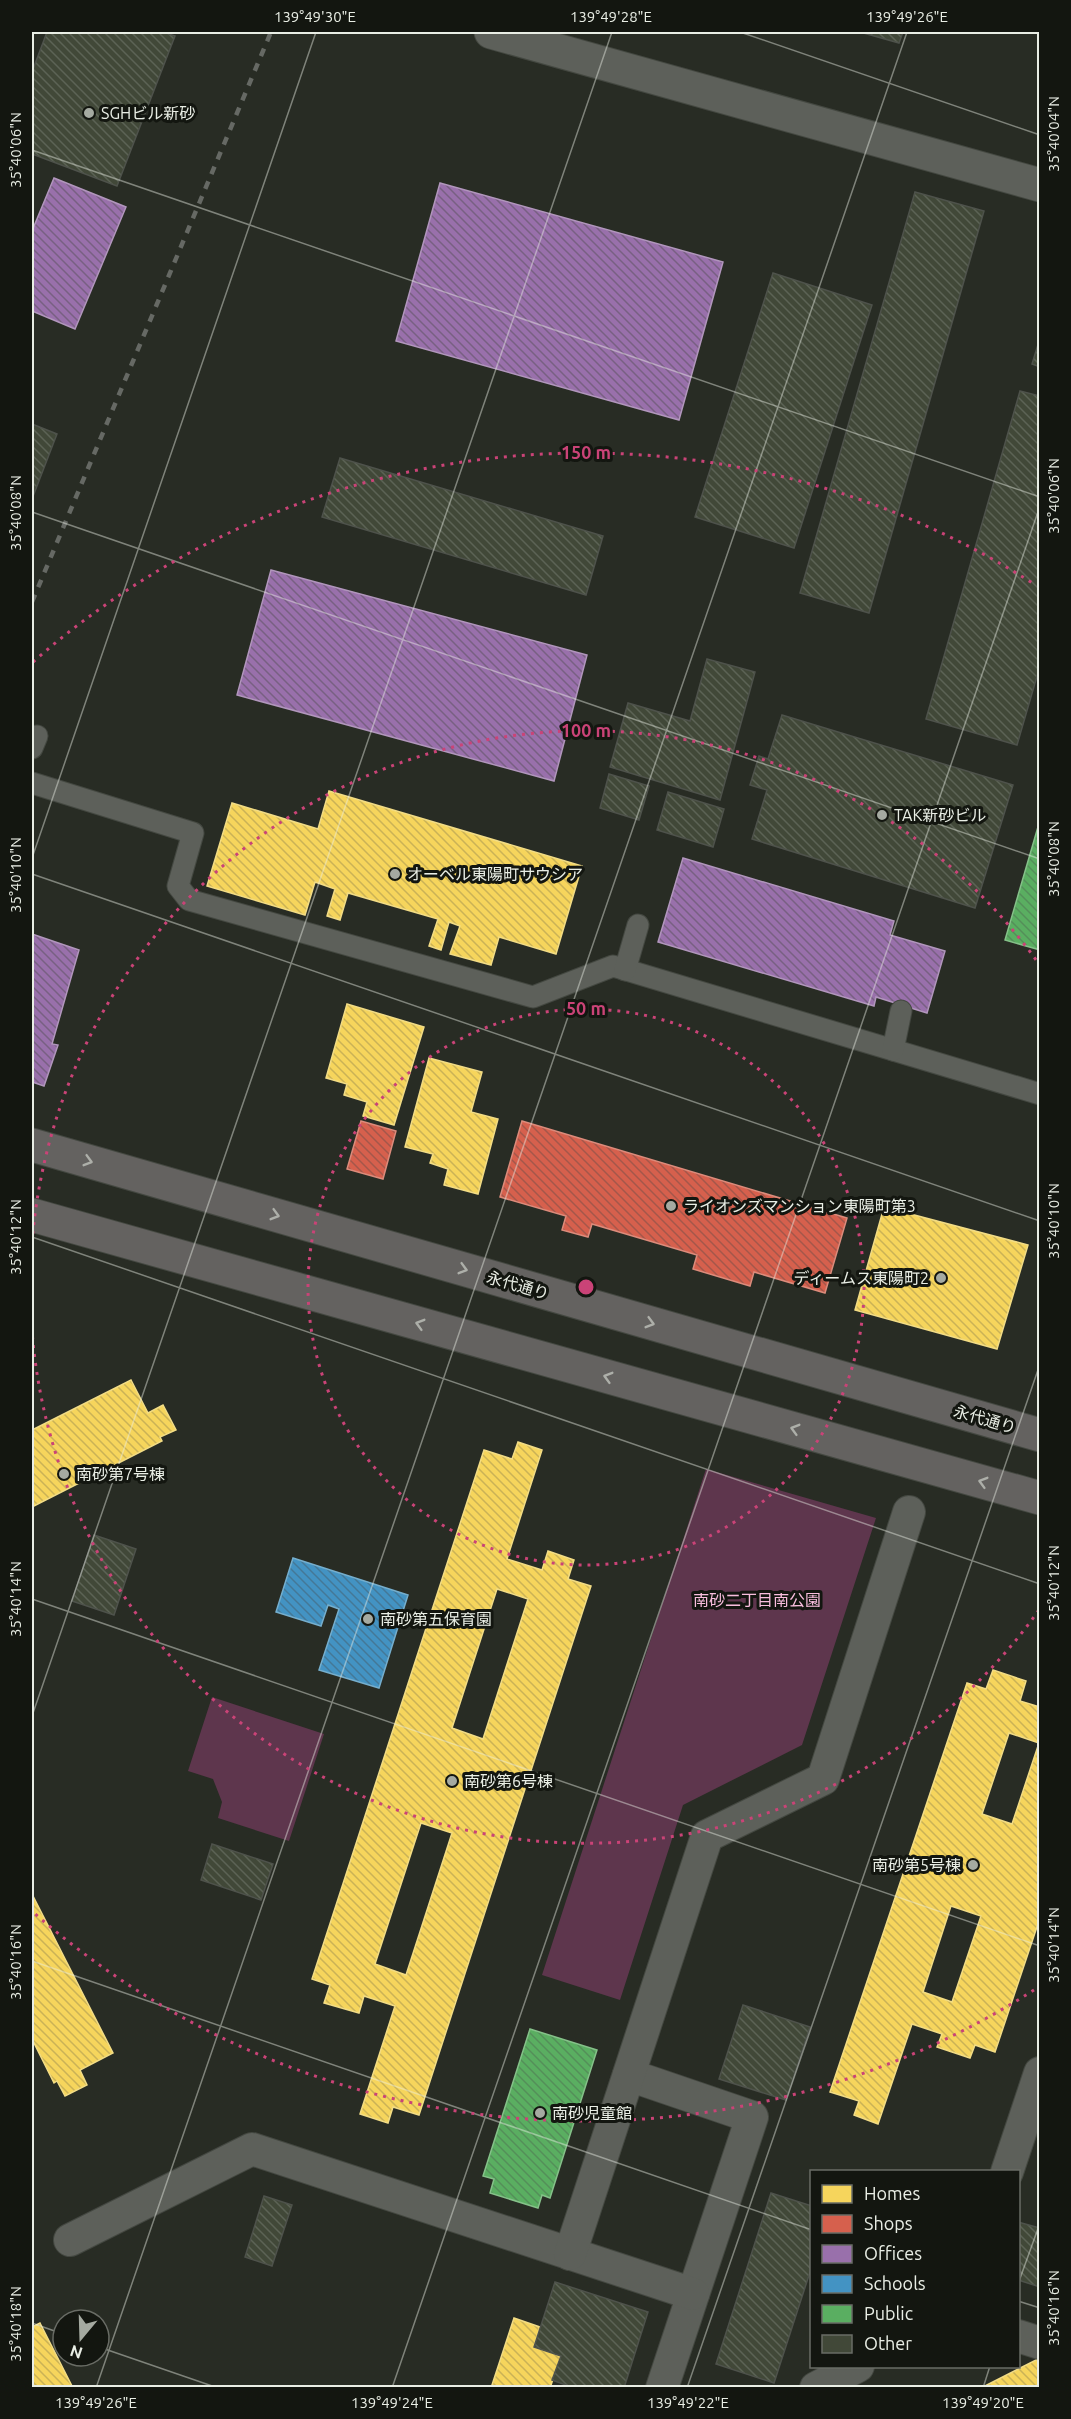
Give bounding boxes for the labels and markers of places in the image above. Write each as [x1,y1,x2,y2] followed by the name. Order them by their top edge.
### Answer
[101,104,195,122] place label: SGHビル新砂
[82,106,96,120] marker: SGHビル新砂
[894,806,986,824] place label: TAK新砂ビル
[875,808,889,822] marker: TAK新砂ビル
[407,865,583,883] place label: オーベル東陽町サウシア
[388,867,402,881] marker: オーベル東陽町サウシア
[683,1197,916,1215] place label: ライオンズマンション東陽町第3
[664,1199,678,1213] marker: ライオンズマンション東陽町第3
[794,1269,929,1287] place label: ディームス東陽町2
[934,1271,948,1285] marker: ディームス東陽町2
[576,1277,596,1297] centre of rings
[76,1465,165,1483] place label: 南砂第7号棟
[57,1467,71,1481] marker: 南砂第7号棟
[380,1610,492,1628] place label: 南砂第五保育園
[361,1612,375,1626] marker: 南砂第五保育園
[464,1772,553,1790] place label: 南砂第6号棟
[445,1774,459,1788] marker: 南砂第6号棟
[872,1856,961,1874] place label: 南砂第5号棟
[966,1858,980,1872] marker: 南砂第5号棟
[552,2104,632,2122] place label: 南砂児童館
[533,2106,547,2120] marker: 南砂児童館

